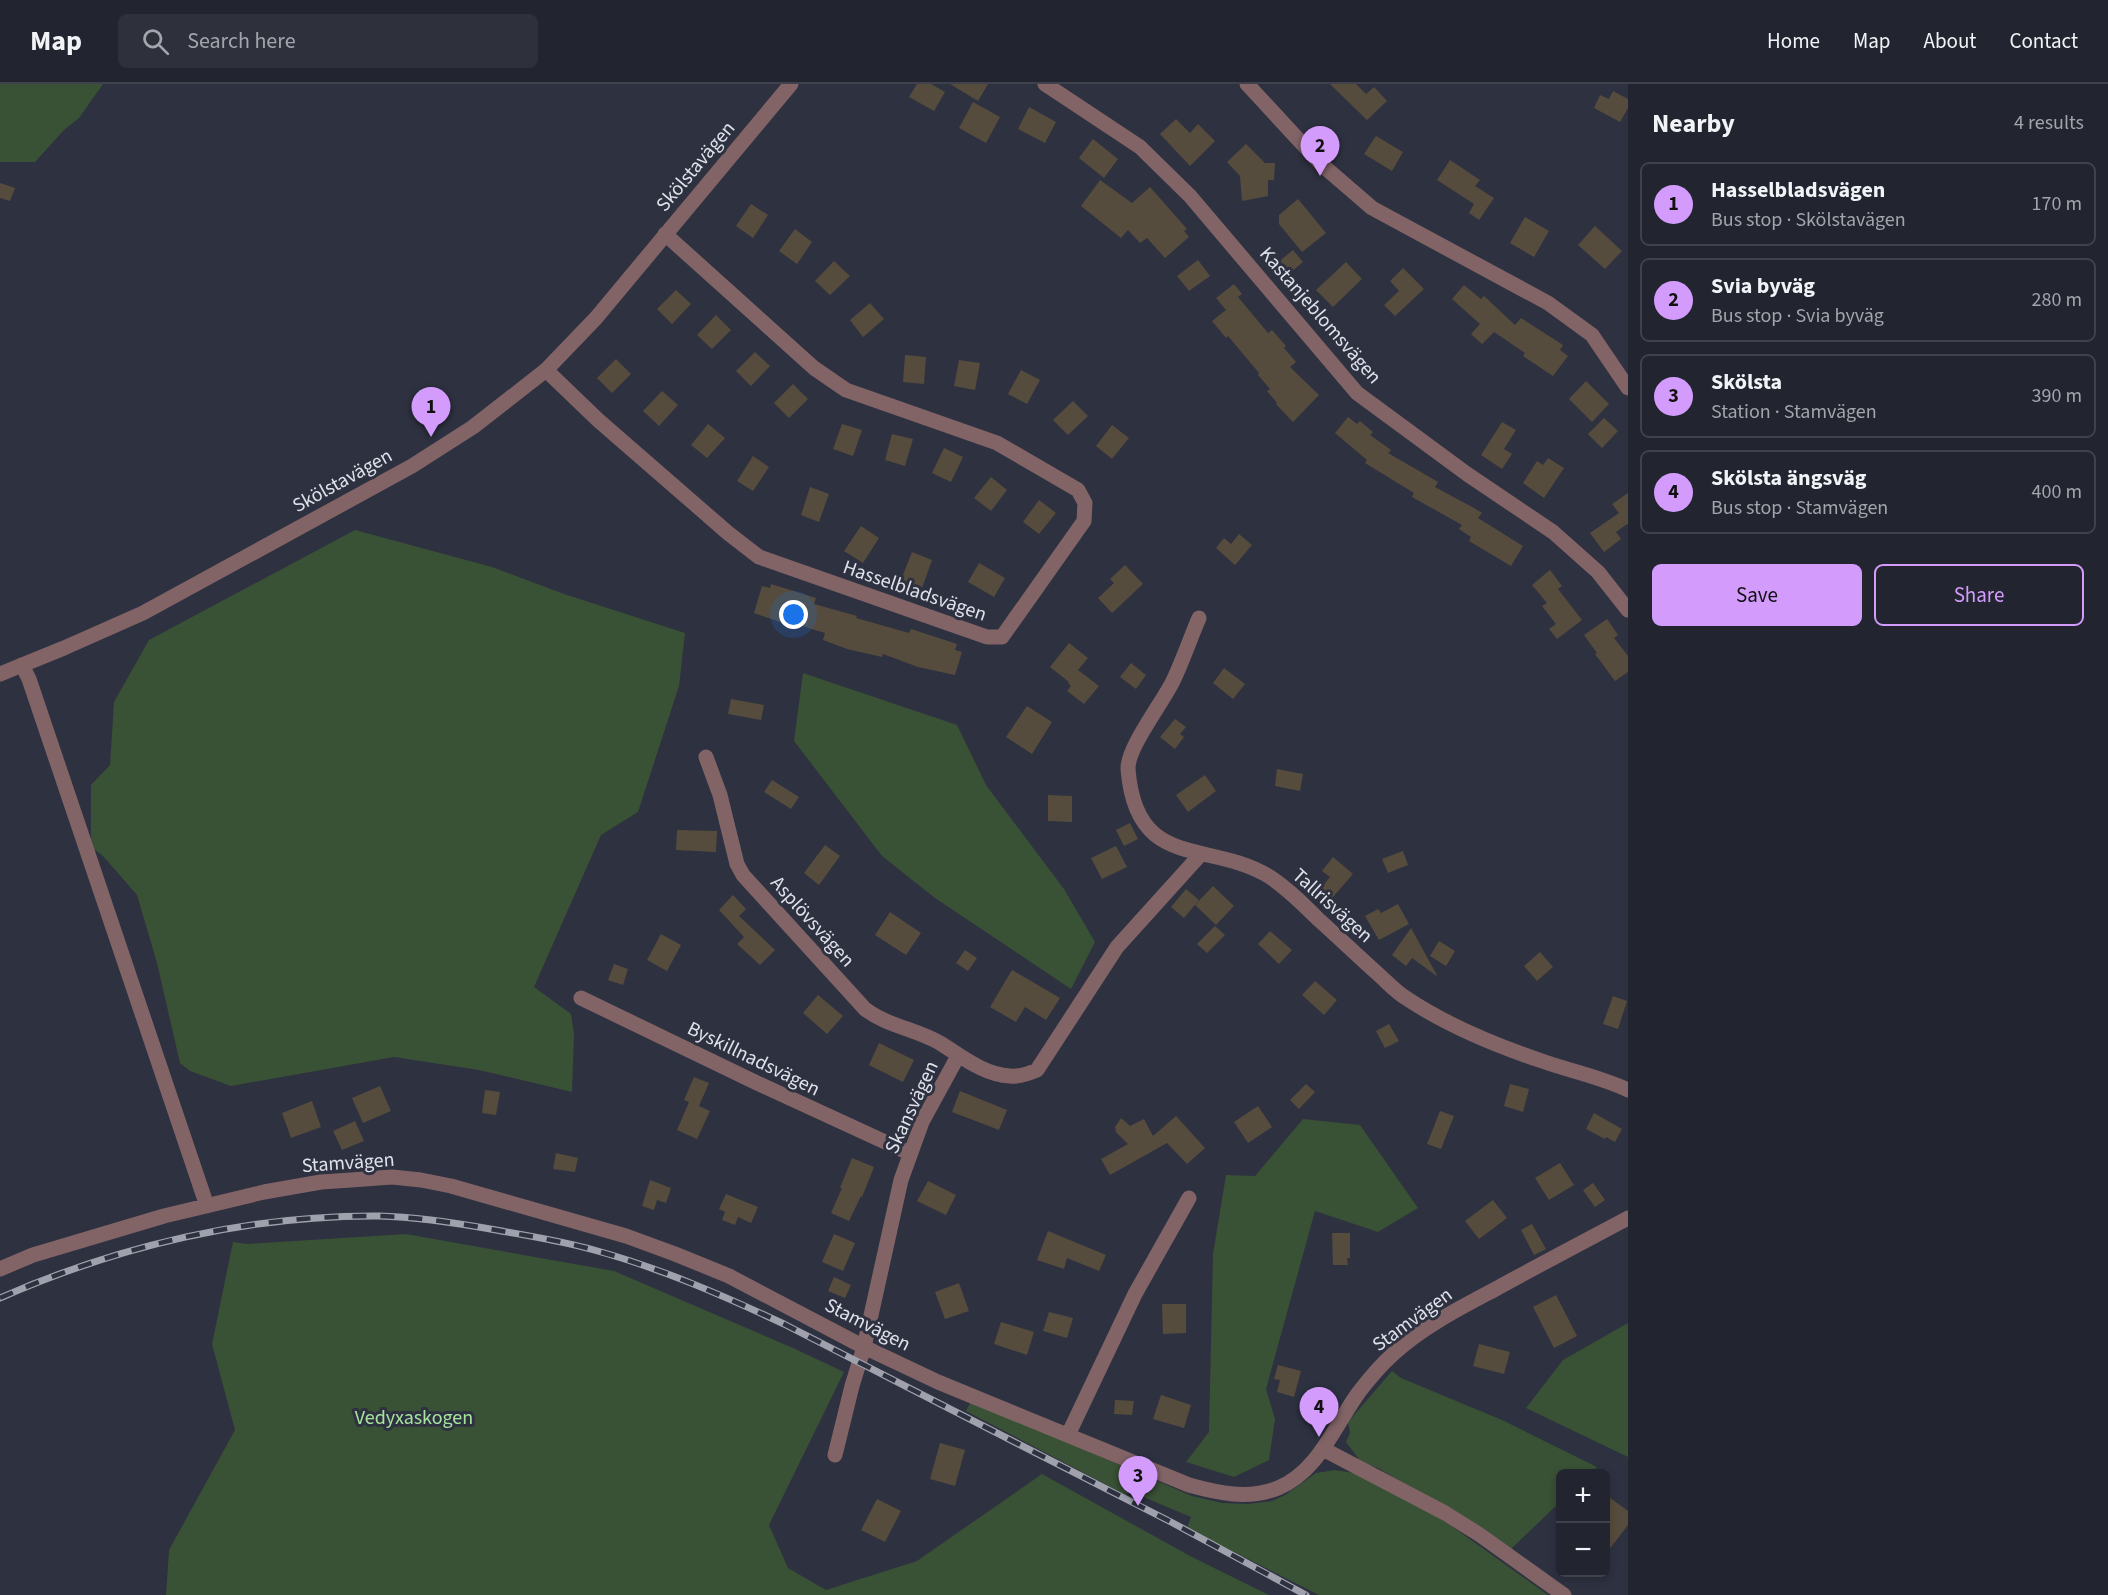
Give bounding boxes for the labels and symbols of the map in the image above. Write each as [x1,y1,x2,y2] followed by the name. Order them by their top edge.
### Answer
[650,115,742,218] street label: Skölstavägen
[1300,126,1340,176] pin: 2
[1253,241,1388,390] street label: Kastanjeblomsvägen
[412,388,450,437] pin: 1
[287,442,397,520] street label: Skölstavägen
[839,553,990,629] street label: Hasselbladsvägen
[779,600,808,629] your location
[1286,862,1379,949] street label: Tallrisvägen
[764,870,861,973] street label: Asplövsvägen
[683,1015,825,1103] street label: Byskillnadsvägen
[878,1056,946,1158] street label: Skansvägen
[301,1146,395,1180] street label: Stamvägen
[1367,1281,1458,1358] street label: Stamvägen
[820,1291,915,1358] street label: Stamvägen
[1300,1388,1338,1437] pin: 4
[355,1404,473,1432] park label: Vedyxaskogen
[1118,1456,1158,1506] pin: 3

